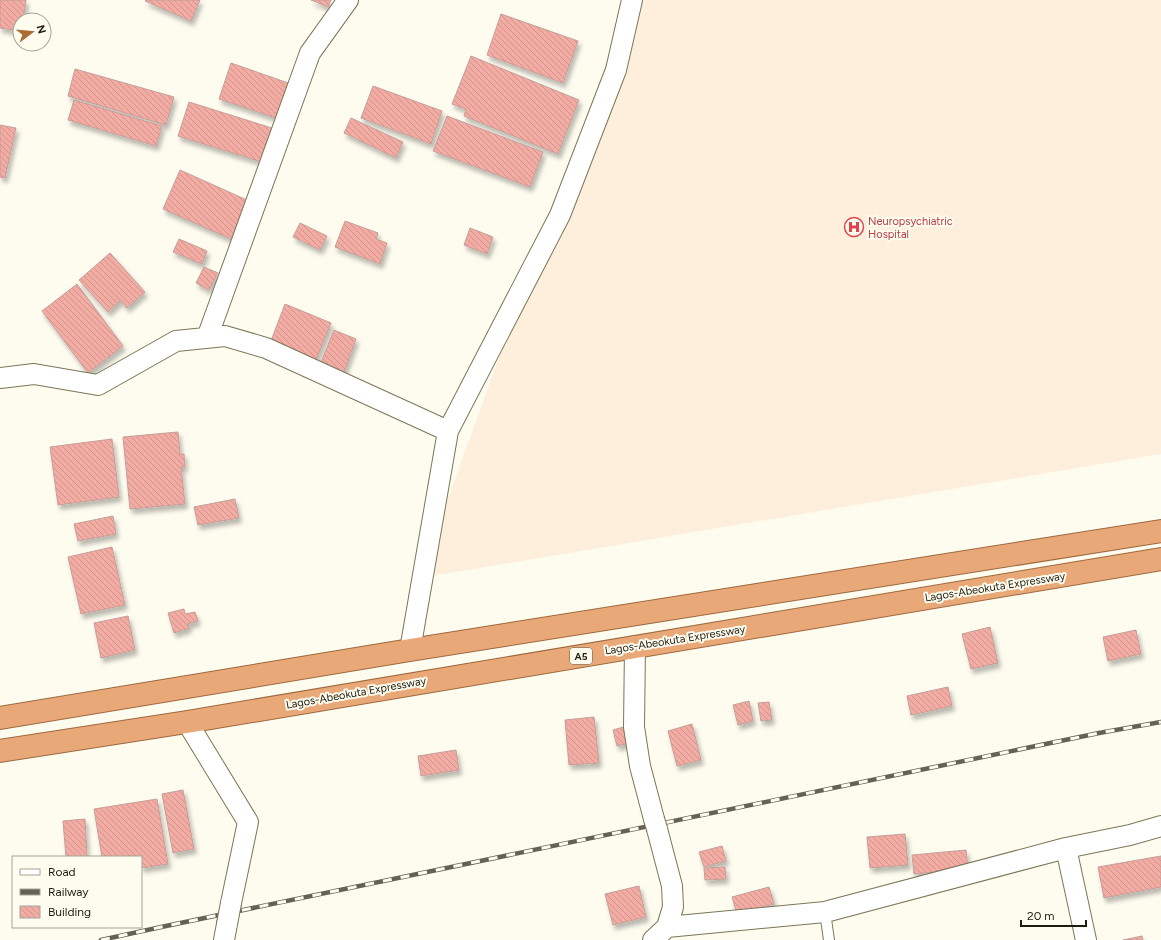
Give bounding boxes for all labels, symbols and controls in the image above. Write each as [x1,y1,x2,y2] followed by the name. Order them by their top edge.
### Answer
[12,12,52,52] north arrow
[34,23,49,35] text: N
[868,215,953,241] place label: Neuropsychiatric Hospital
[843,216,865,238] hospital icon: Neuropsychiatric Hospital
[924,569,1066,605] street label: Lagos-Abeokuta Expressway
[604,622,746,658] street label: Lagos-Abeokuta Expressway
[570,648,592,664] road number: A5
[285,674,427,712] street label: Lagos-Abeokuta Expressway
[12,856,142,928] legend
[48,865,76,879] text: Road
[48,885,89,899] text: Railway
[1021,902,1086,928] scale bar
[48,905,91,919] text: Building
[1027,909,1055,923] text: 20 m

